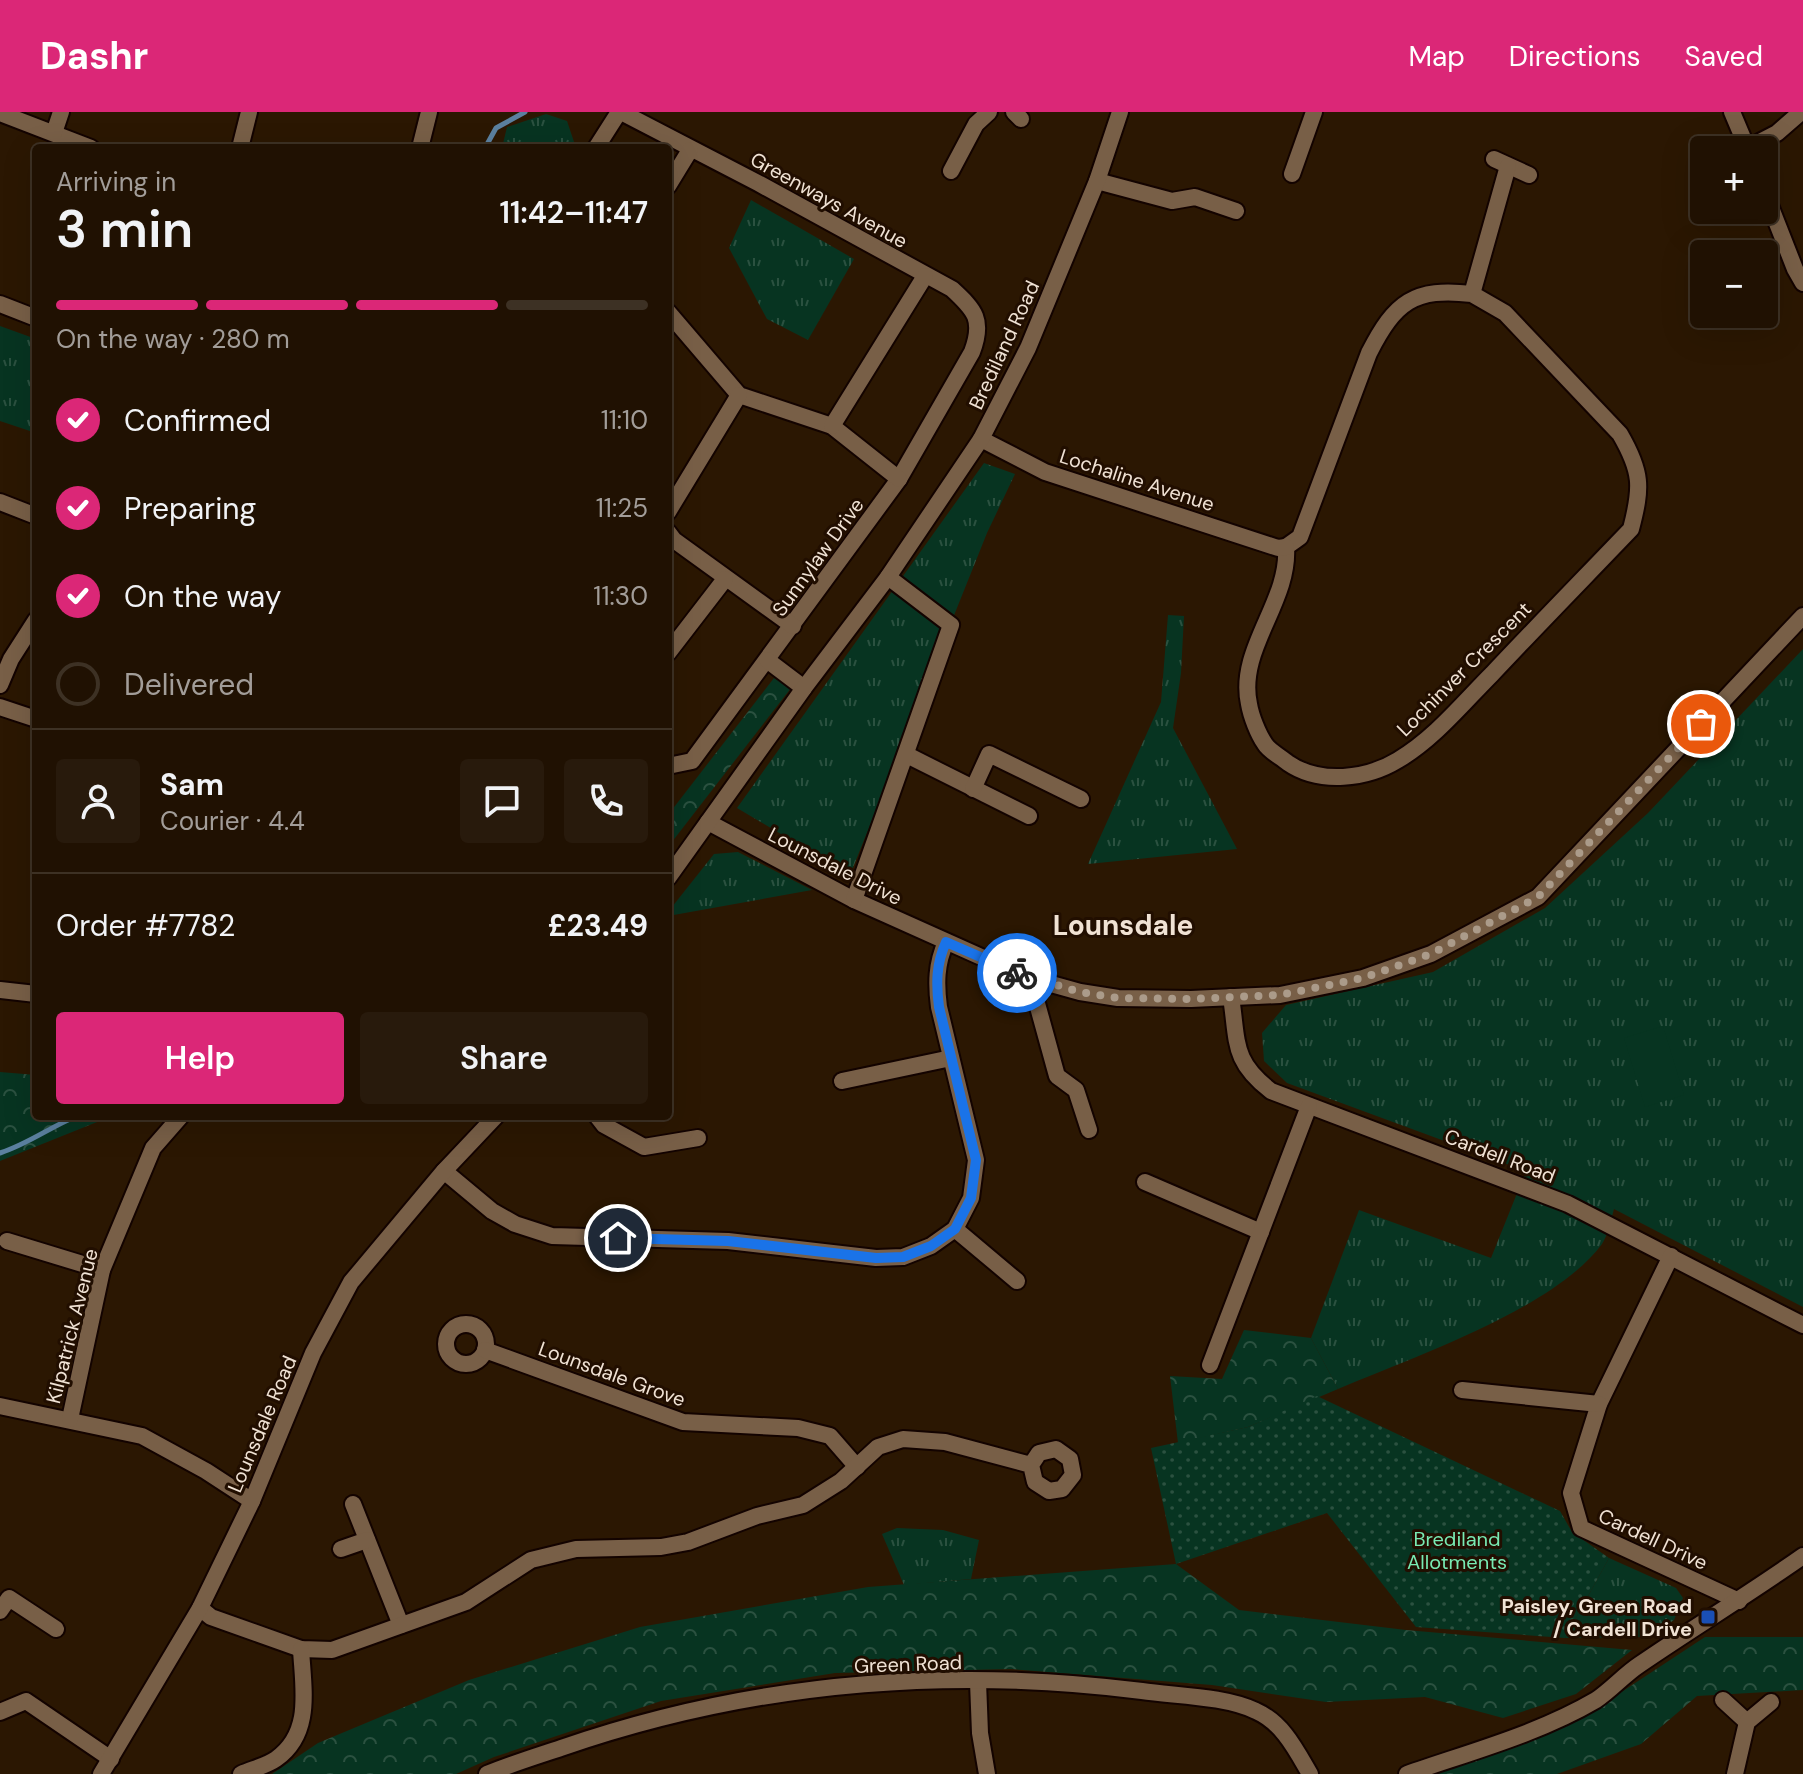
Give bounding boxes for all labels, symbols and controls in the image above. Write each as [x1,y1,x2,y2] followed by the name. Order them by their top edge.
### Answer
[40,31,148,81] text: Dashr
[1408,38,1465,75] text: Map
[1509,38,1641,75] text: Directions
[1685,38,1763,75] text: Saved
[1690,136,1778,328] map controls
[1690,136,1778,224] button: +
[746,146,912,254] street label: Greenways Avenue
[56,165,176,199] text: Arriving in
[500,193,648,232] text: 11:42–11:47
[56,195,193,263] text: 3 min
[1690,240,1778,328] button: −
[963,277,1045,413] street label: Brediland Road
[56,322,290,356] text: On the way · 280 m
[56,398,100,442] icon: check
[124,401,271,440] text: Confirmed
[601,403,648,437] text: 11:10
[1056,443,1218,517] street label: Lochaline Avenue
[56,486,100,530] icon: check
[124,489,256,528] text: Preparing
[596,491,648,525] text: 11:25
[766,493,870,621] street label: Sunnylaw Drive
[56,574,100,618] icon: check
[124,577,281,616] text: On the way
[593,579,648,613] text: 11:30
[1391,596,1537,742] street label: Lochinver Crescent
[124,665,254,704] text: Delivered
[1667,690,1735,758] pin
[1679,702,1723,746] icon: bag
[56,759,140,843] button: person
[460,759,544,843] button: chat
[564,759,648,843] button: phone
[160,765,224,804] text: Sam
[160,804,305,838] text: Courier · 4.4
[764,821,906,911] street label: Lounsdale Drive
[56,906,235,945] text: Order #7782
[548,906,648,945] text: £23.49
[1053,907,1193,944] district label: Lounsdale
[977,933,1057,1013] courier
[995,951,1039,995] icon: bike
[56,1012,344,1104] button: Help
[360,1012,648,1104] button: Share
[1441,1123,1559,1189] street label: Cardell Road
[584,1204,652,1272] pin
[596,1216,640,1260] icon: home
[40,1246,104,1406] street label: Kilpatrick Avenue
[535,1335,689,1413] street label: Lounsdale Grove
[221,1352,303,1496] street label: Lounsdale Road
[1594,1502,1712,1576] street label: Cardell Drive
[1407,1526,1507,1575] park label: Brediland Allotments
[1502,1593,1692,1642] place label: Paisley, Green Road / Cardell Drive
[1699,1608,1717,1626] marker: Paisley, Green Road / Cardell Drive
[853,1649,963,1679] street label: Green Road

